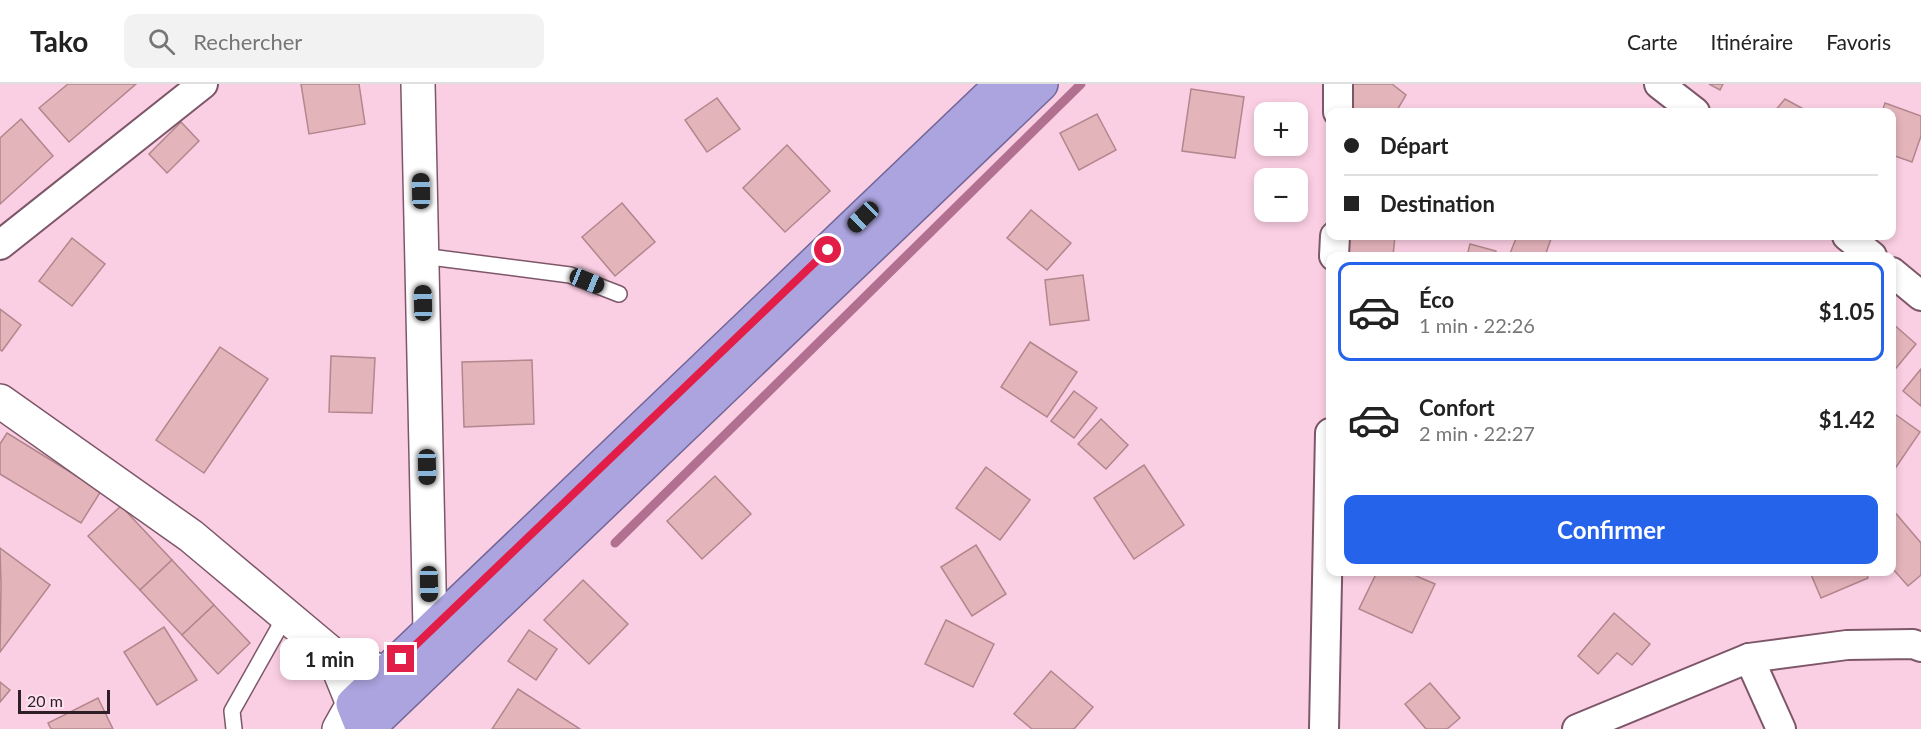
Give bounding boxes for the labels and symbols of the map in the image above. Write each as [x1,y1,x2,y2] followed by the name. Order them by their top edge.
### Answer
[412,173,430,209] car
[844,198,882,236] car
[814,236,841,263] route start
[567,266,607,296] car
[414,285,432,321] car
[418,449,436,485] car
[420,566,438,602] car
[281,638,380,680] callout: 1 min
[387,645,414,672] route end
[18,687,110,714] scale bar

